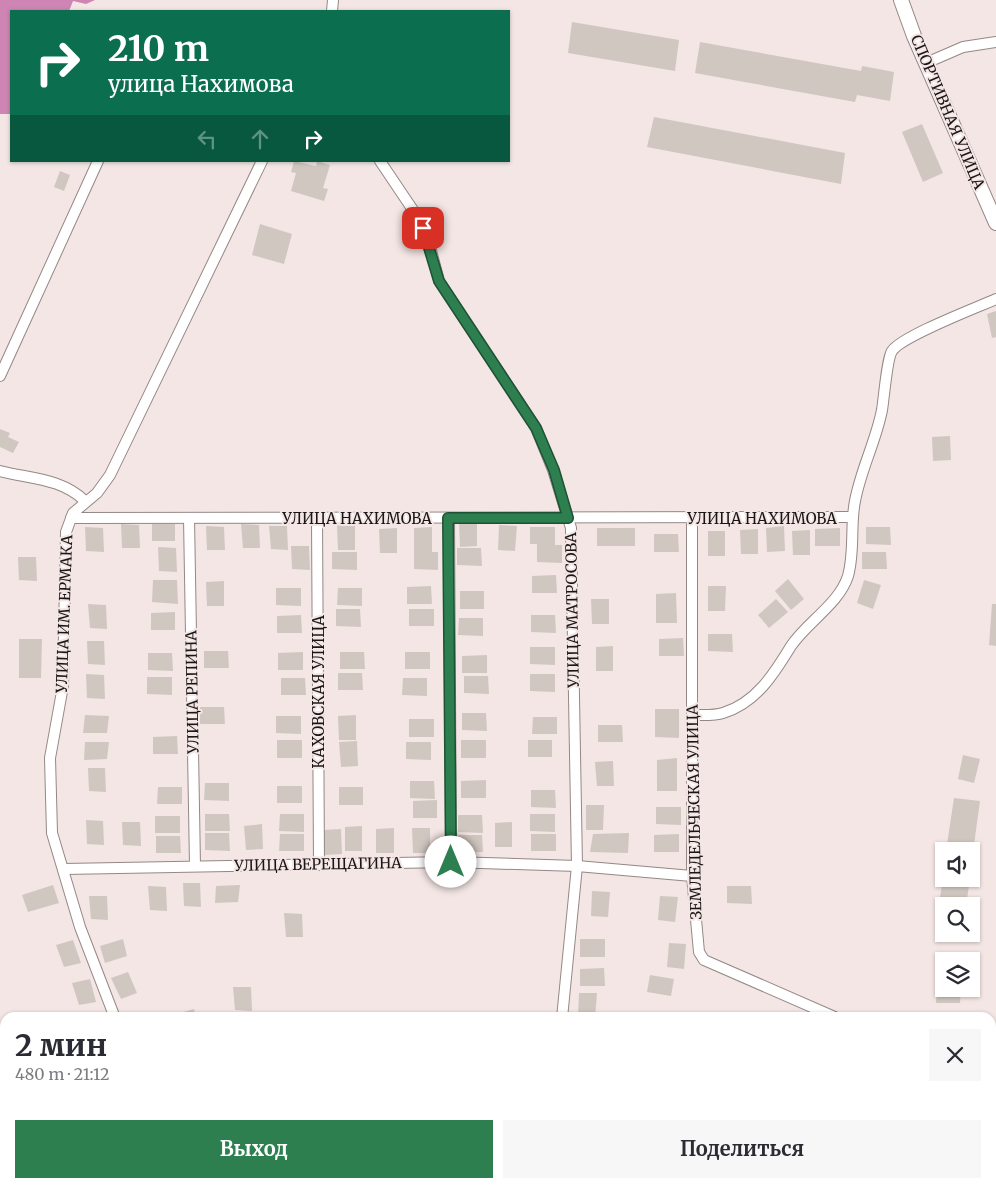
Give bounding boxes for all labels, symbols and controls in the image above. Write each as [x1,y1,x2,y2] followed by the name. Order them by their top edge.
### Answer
[108,27,209,71] text: 210 m
[25,30,90,95] icon: right
[907,32,989,193] street label: СПОРТИВНАЯ УЛИЦА
[108,70,294,98] text: улица Нахимова
[193,125,221,153] icon: left
[246,125,274,153] icon: ahead
[299,125,327,153] icon: right
[402,207,444,249] pin
[409,214,437,242] icon: arrive
[281,509,432,528] street label: УЛИЦА НАХИМОВА
[686,509,837,528] street label: УЛИЦА НАХИМОВА
[561,532,583,689] street label: УЛИЦА МАТРОСОВА
[52,534,76,694] street label: УЛИЦА ИМ. ЕРМАКА
[309,615,328,769] street label: КАХОВСКАЯ УЛИЦА
[181,630,203,755] street label: УЛИЦА РЕПИНА
[683,704,705,920] street label: ЗЕМЛЕДЕЛЬЧЕСКАЯ УЛИЦА
[424,835,476,887] position arrow
[935,842,980,997] map controls
[935,842,980,887] button: sound
[233,853,402,875] street label: УЛИЦА ВЕРЕЩАГИНА
[935,897,980,942] button: search
[935,952,980,997] button: layers
[15,1026,107,1064] text: 2 мин
[929,1029,981,1081] button: close
[15,1064,109,1084] text: 480 m · 21:12
[15,1120,493,1178] button: Выход
[503,1120,981,1178] button: Поделиться

